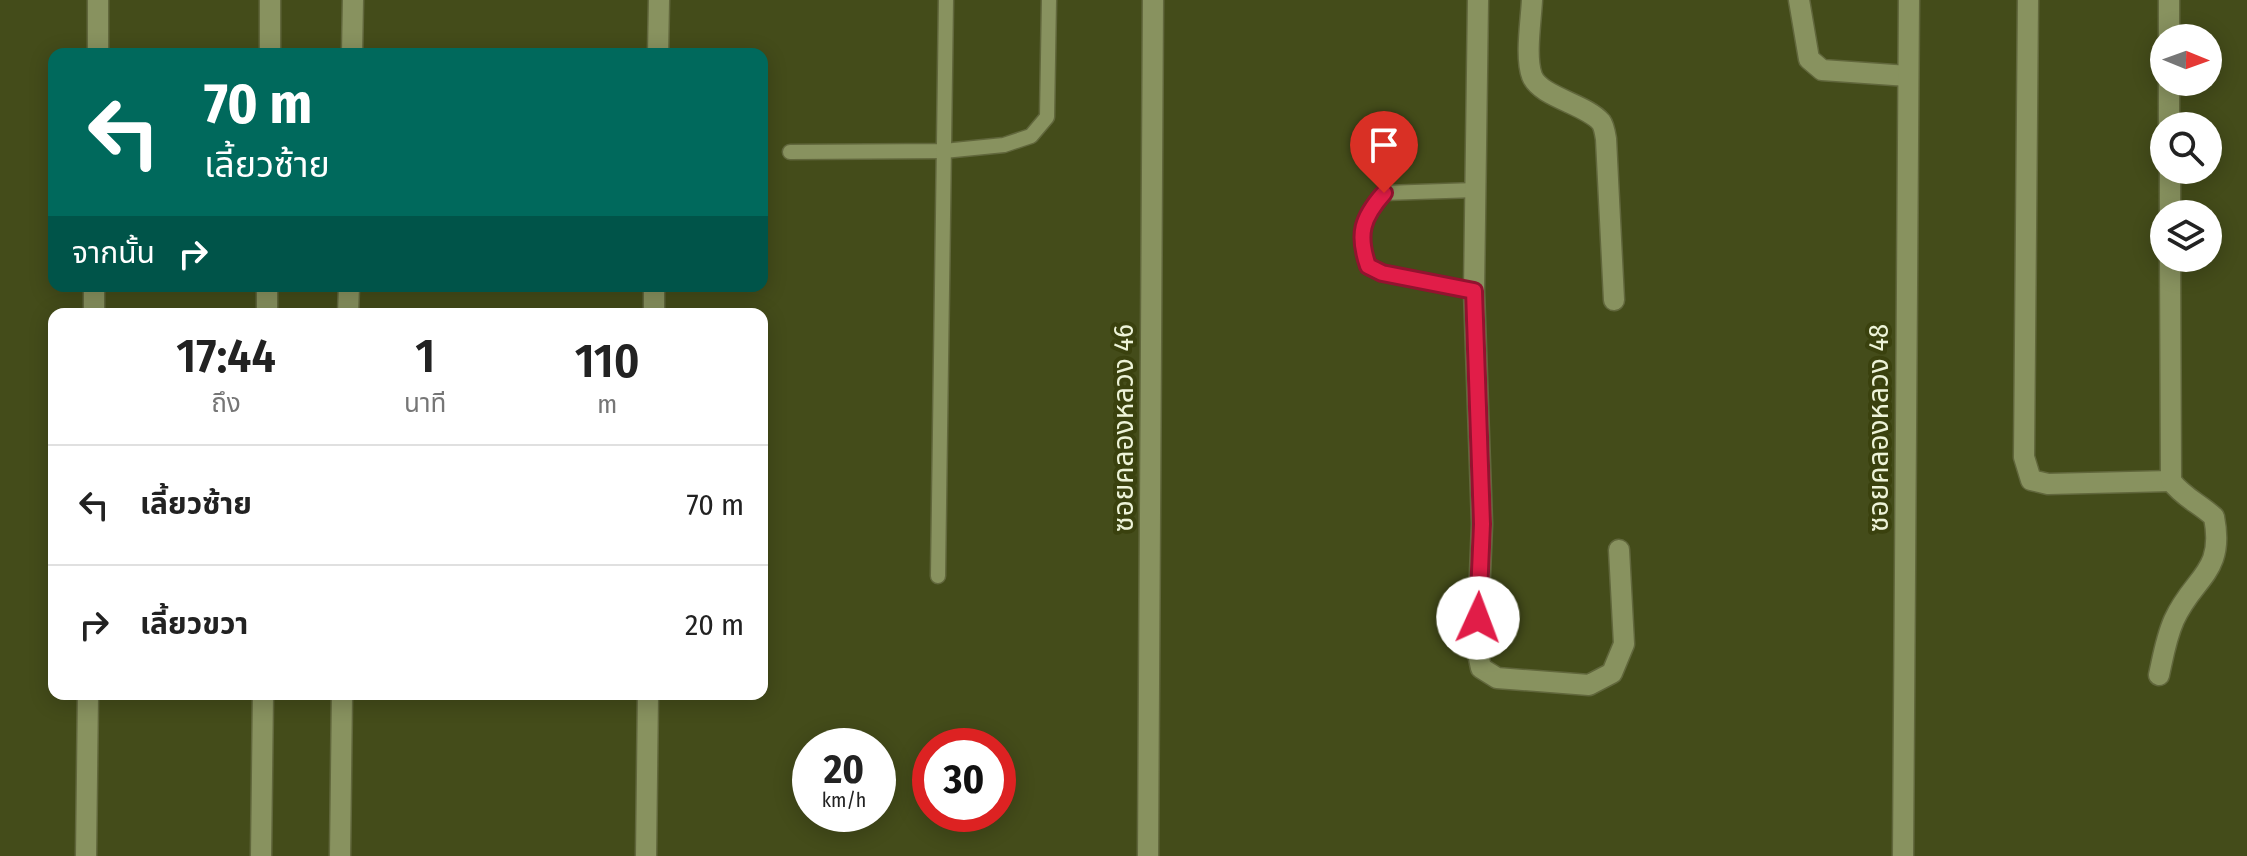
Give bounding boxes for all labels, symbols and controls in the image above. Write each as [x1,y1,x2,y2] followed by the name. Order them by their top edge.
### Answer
[2150,24,2222,96] north arrow
[2150,24,2222,272] map controls
[204,71,312,138] text: 70 m
[72,80,176,184] icon: left
[1350,111,1418,193] pin
[2150,112,2222,184] button: search
[1362,123,1406,167] icon: arrive
[204,143,330,187] text: เลี้ยวซ้าย
[2150,200,2222,272] button: layers
[171,232,215,276] icon: right
[72,235,155,271] text: จากนั้น
[1107,324,1140,532] street label: ซอยคลองหลวง 46
[1862,324,1895,532] street label: ซอยคลองหลวง 48
[176,327,276,385] text: 17:44
[415,327,435,385] text: 1
[575,332,640,390] text: 110
[211,388,241,419] text: ถึง
[404,388,446,419] text: นาที
[597,389,617,420] text: m
[72,483,116,527] icon: left
[140,486,252,522] text: เลี้ยวซ้าย
[686,487,744,523] text: 70 m
[1436,576,1520,660] position arrow
[72,603,116,647] icon: right
[140,606,248,642] text: เลี้ยวขวา
[685,607,744,643] text: 20 m
[912,728,1016,832] speed limit sign: 30
[824,746,864,794] text: 20
[822,788,866,812] text: km/h

